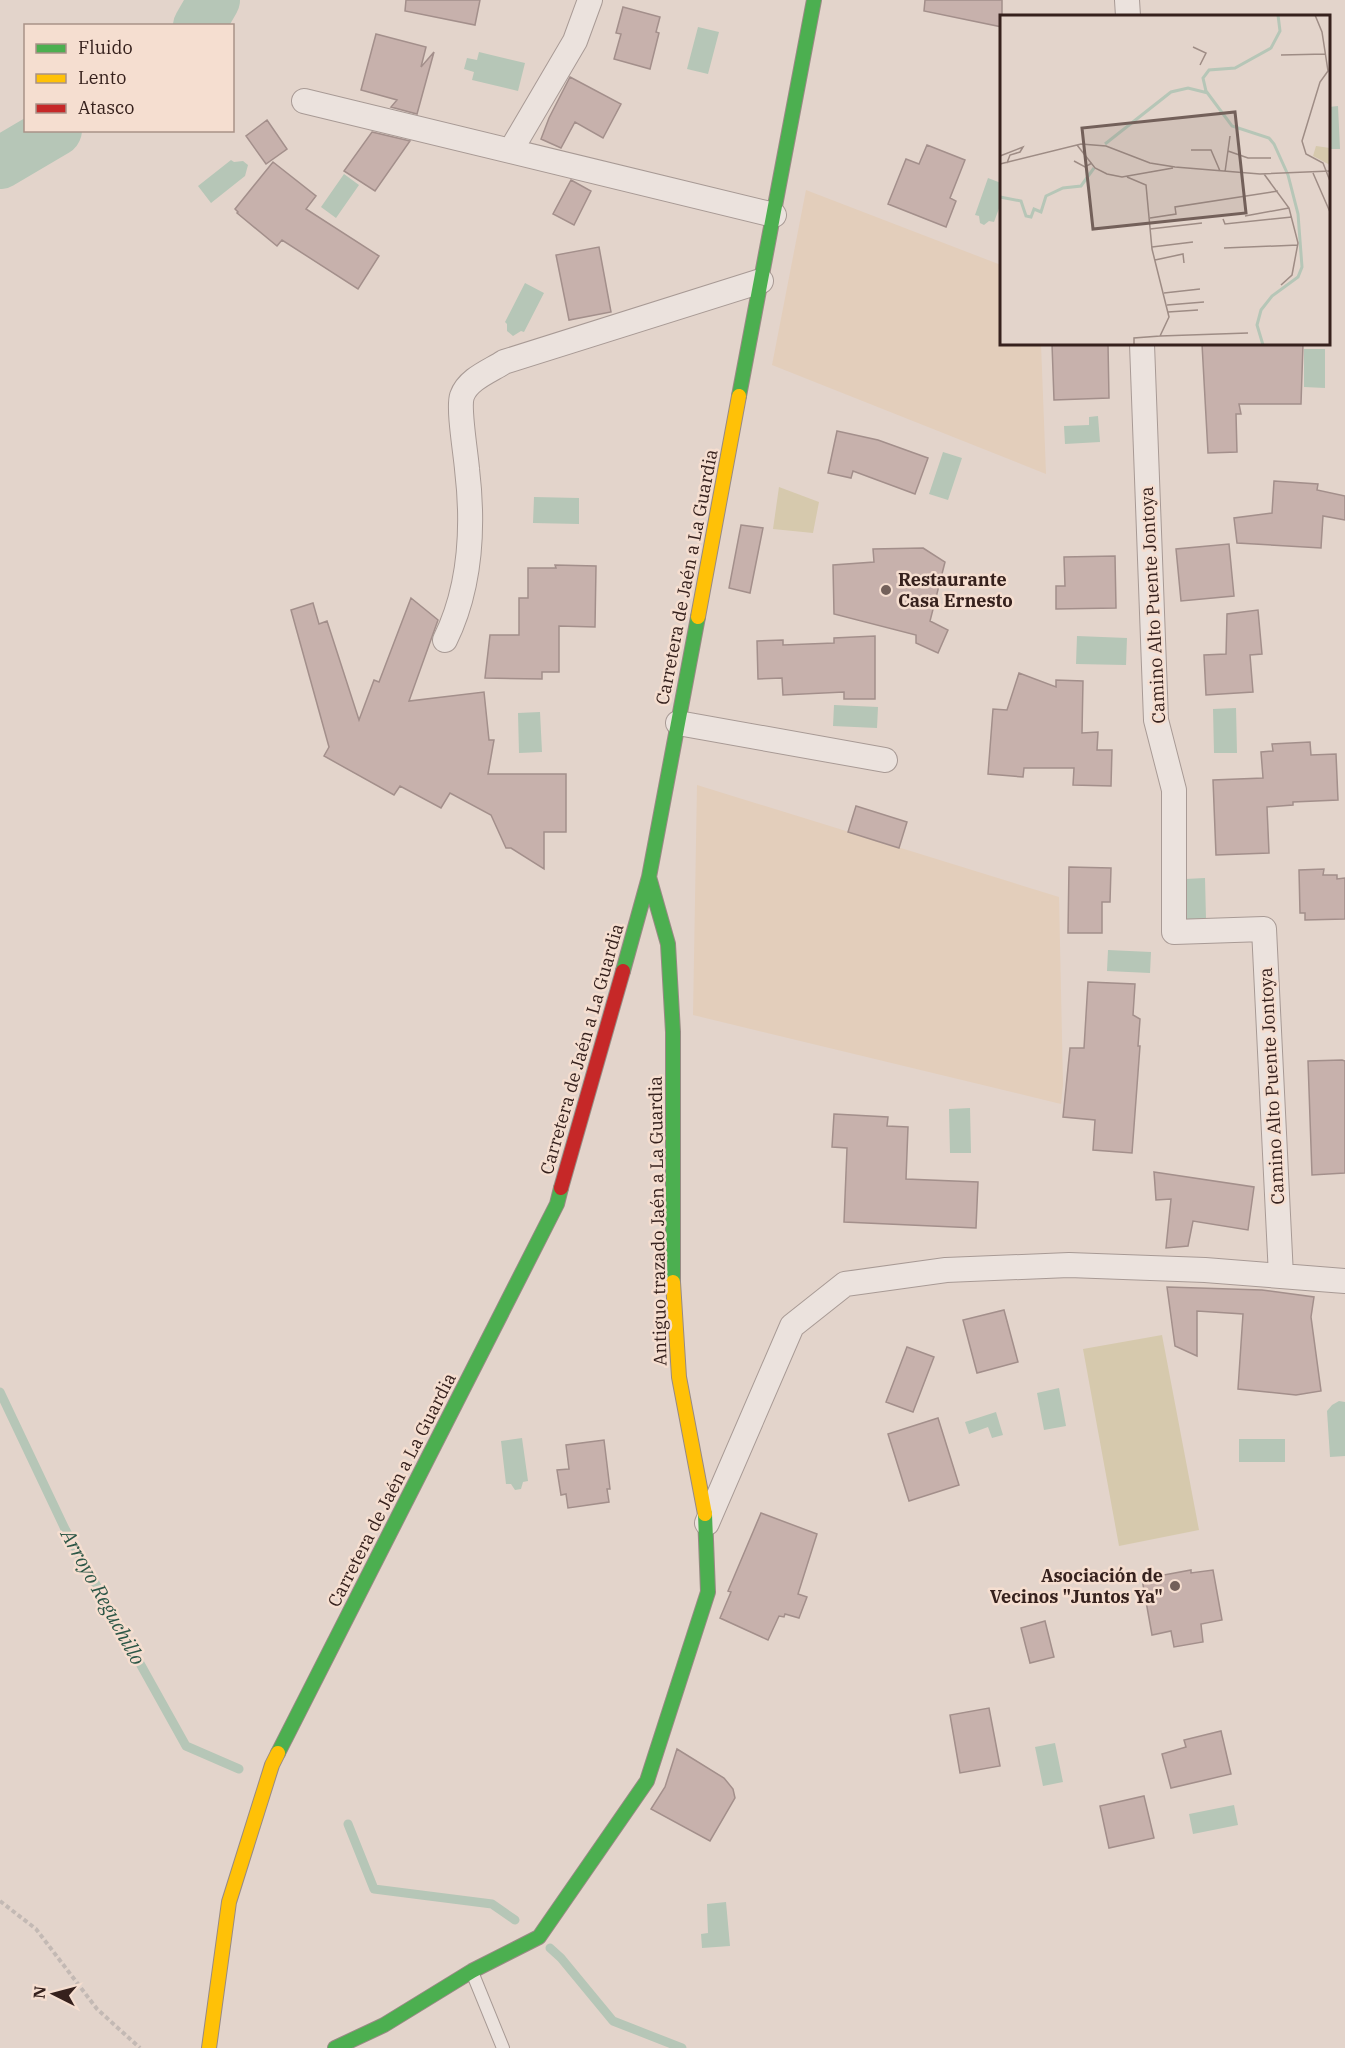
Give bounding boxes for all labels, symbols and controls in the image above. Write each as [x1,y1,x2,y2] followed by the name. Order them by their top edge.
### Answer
[1000,15,1330,345] inset map
[24,24,234,132] legend
[78,36,133,59] text: Fluido
[78,66,126,89] text: Lento
[78,96,134,119] text: Atasco
[650,447,723,707] street label: Carretera de Jaén a La Guardia
[1135,486,1170,724] street label: Camino Alto Puente Jontoya
[898,568,1013,612] place label: Restaurante Casa Ernesto
[879,583,893,597] marker: Restaurante Casa Ernesto
[535,921,628,1177] street label: Carretera de Jaén a La Guardia
[1254,967,1289,1205] street label: Camino Alto Puente Jontoya
[643,1076,672,1366] street label: Antiguo trazado Jaén a La Guardia
[322,1369,461,1611] street label: Carretera de Jaén a La Guardia
[54,1522,152,1670] water label: Arroyo Reguchillo
[990,1564,1163,1608] place label: Asociación de Vecinos "Juntos Ya"
[1168,1579,1182,1593] marker: Asociación de Vecinos "Juntos Ya"
[24,1964,84,2024] north arrow
[28,1985,50,2000] text: N

